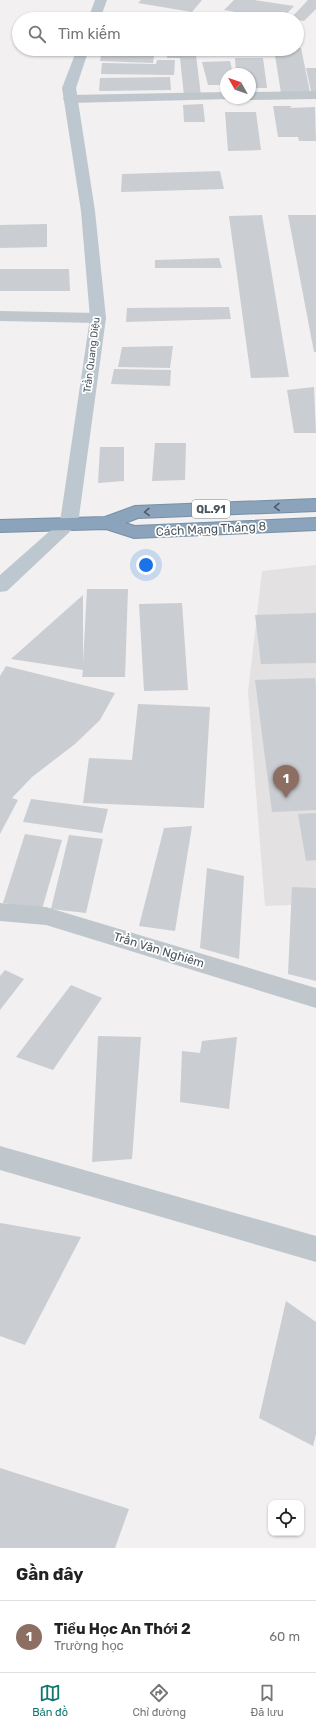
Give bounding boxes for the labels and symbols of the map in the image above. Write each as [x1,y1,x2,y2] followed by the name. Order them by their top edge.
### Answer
[220,68,256,104] north arrow
[80,316,103,394] street label: Trần Quang Diệu
[192,500,230,518] road number: QL.91
[274,502,280,511] one-way arrow
[144,507,150,516] one-way arrow
[155,519,267,539] street label: Cách Mạng Tháng 8
[136,555,156,575] your location
[273,765,299,798] pin: 1
[112,929,206,970] street label: Trần Văn Nghiêm

